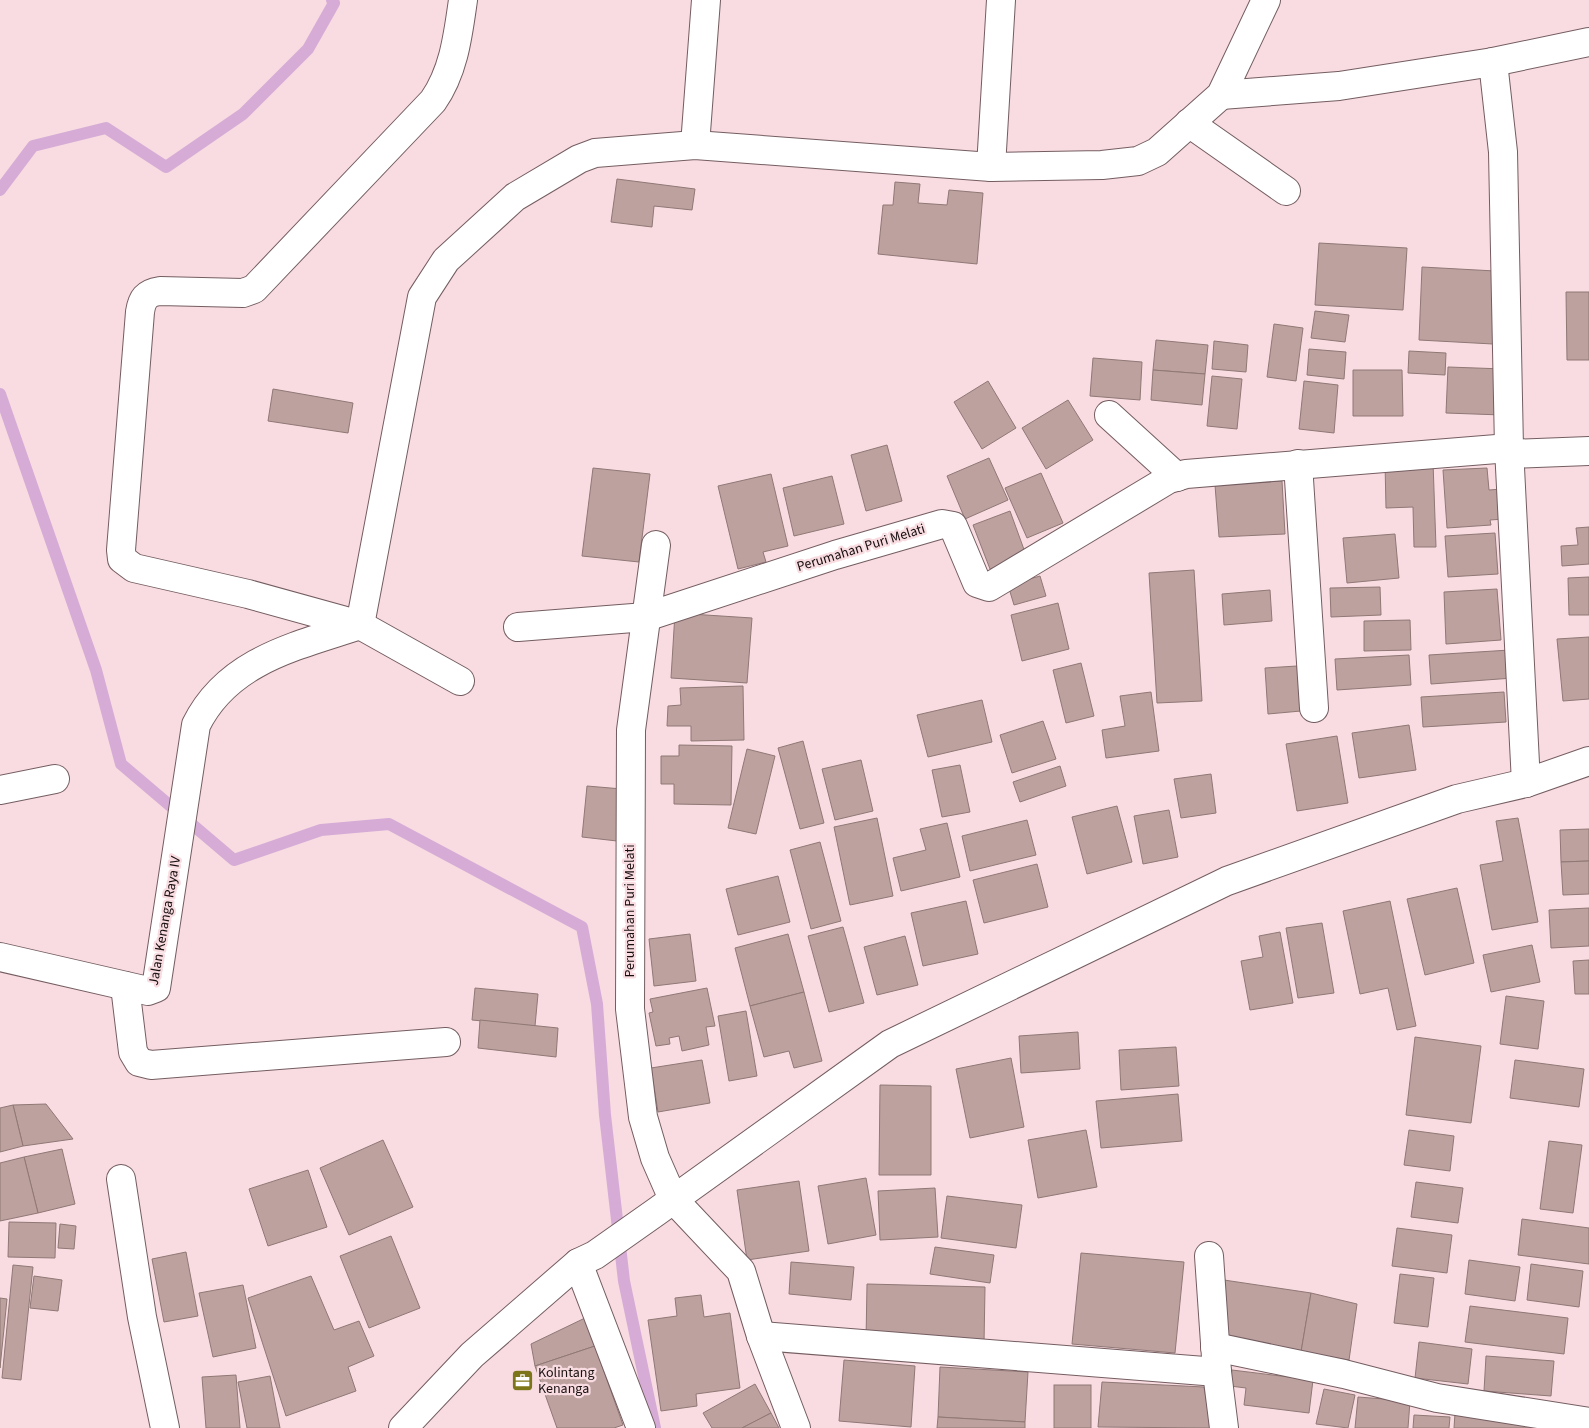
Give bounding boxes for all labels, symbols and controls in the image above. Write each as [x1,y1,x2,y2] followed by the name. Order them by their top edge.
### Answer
[794,519,928,577] street label: Perumahan Puri Melati
[620,844,640,978] street label: Perumahan Puri Melati
[144,854,186,987] street label: Jalan Kenanga Raya IV
[538,1363,594,1399] place label: Kolintang Kenanga
[510,1369,534,1393] office icon: Kolintang Kenanga

